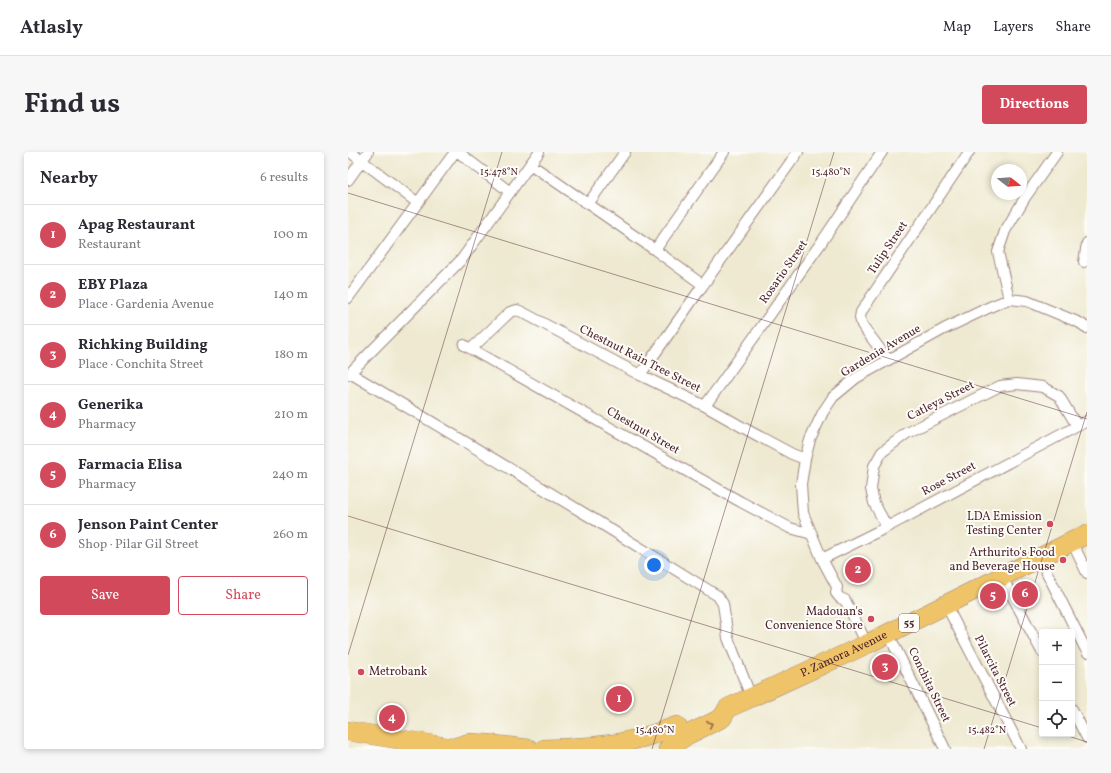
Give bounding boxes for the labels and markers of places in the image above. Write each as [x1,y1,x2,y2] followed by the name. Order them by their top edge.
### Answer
[966,509,1042,539] place label: LDA Emission Testing Center
[1045,519,1055,529] marker: LDA Emission Testing Center
[950,545,1055,575] place label: Arthurito's Food and Beverage House
[845,555,871,585] pin: 2
[1058,555,1068,565] marker: Arthurito's Food and Beverage House
[1012,579,1038,609] pin: 6
[980,581,1006,611] pin: 5
[765,604,863,634] place label: Madouan's Convenience Store
[866,614,876,624] marker: Madouan's Convenience Store
[872,652,898,682] pin: 3
[369,664,428,680] place label: Metrobank
[356,667,366,677] marker: Metrobank
[606,684,632,714] pin: 1
[379,703,405,733] pin: 4

